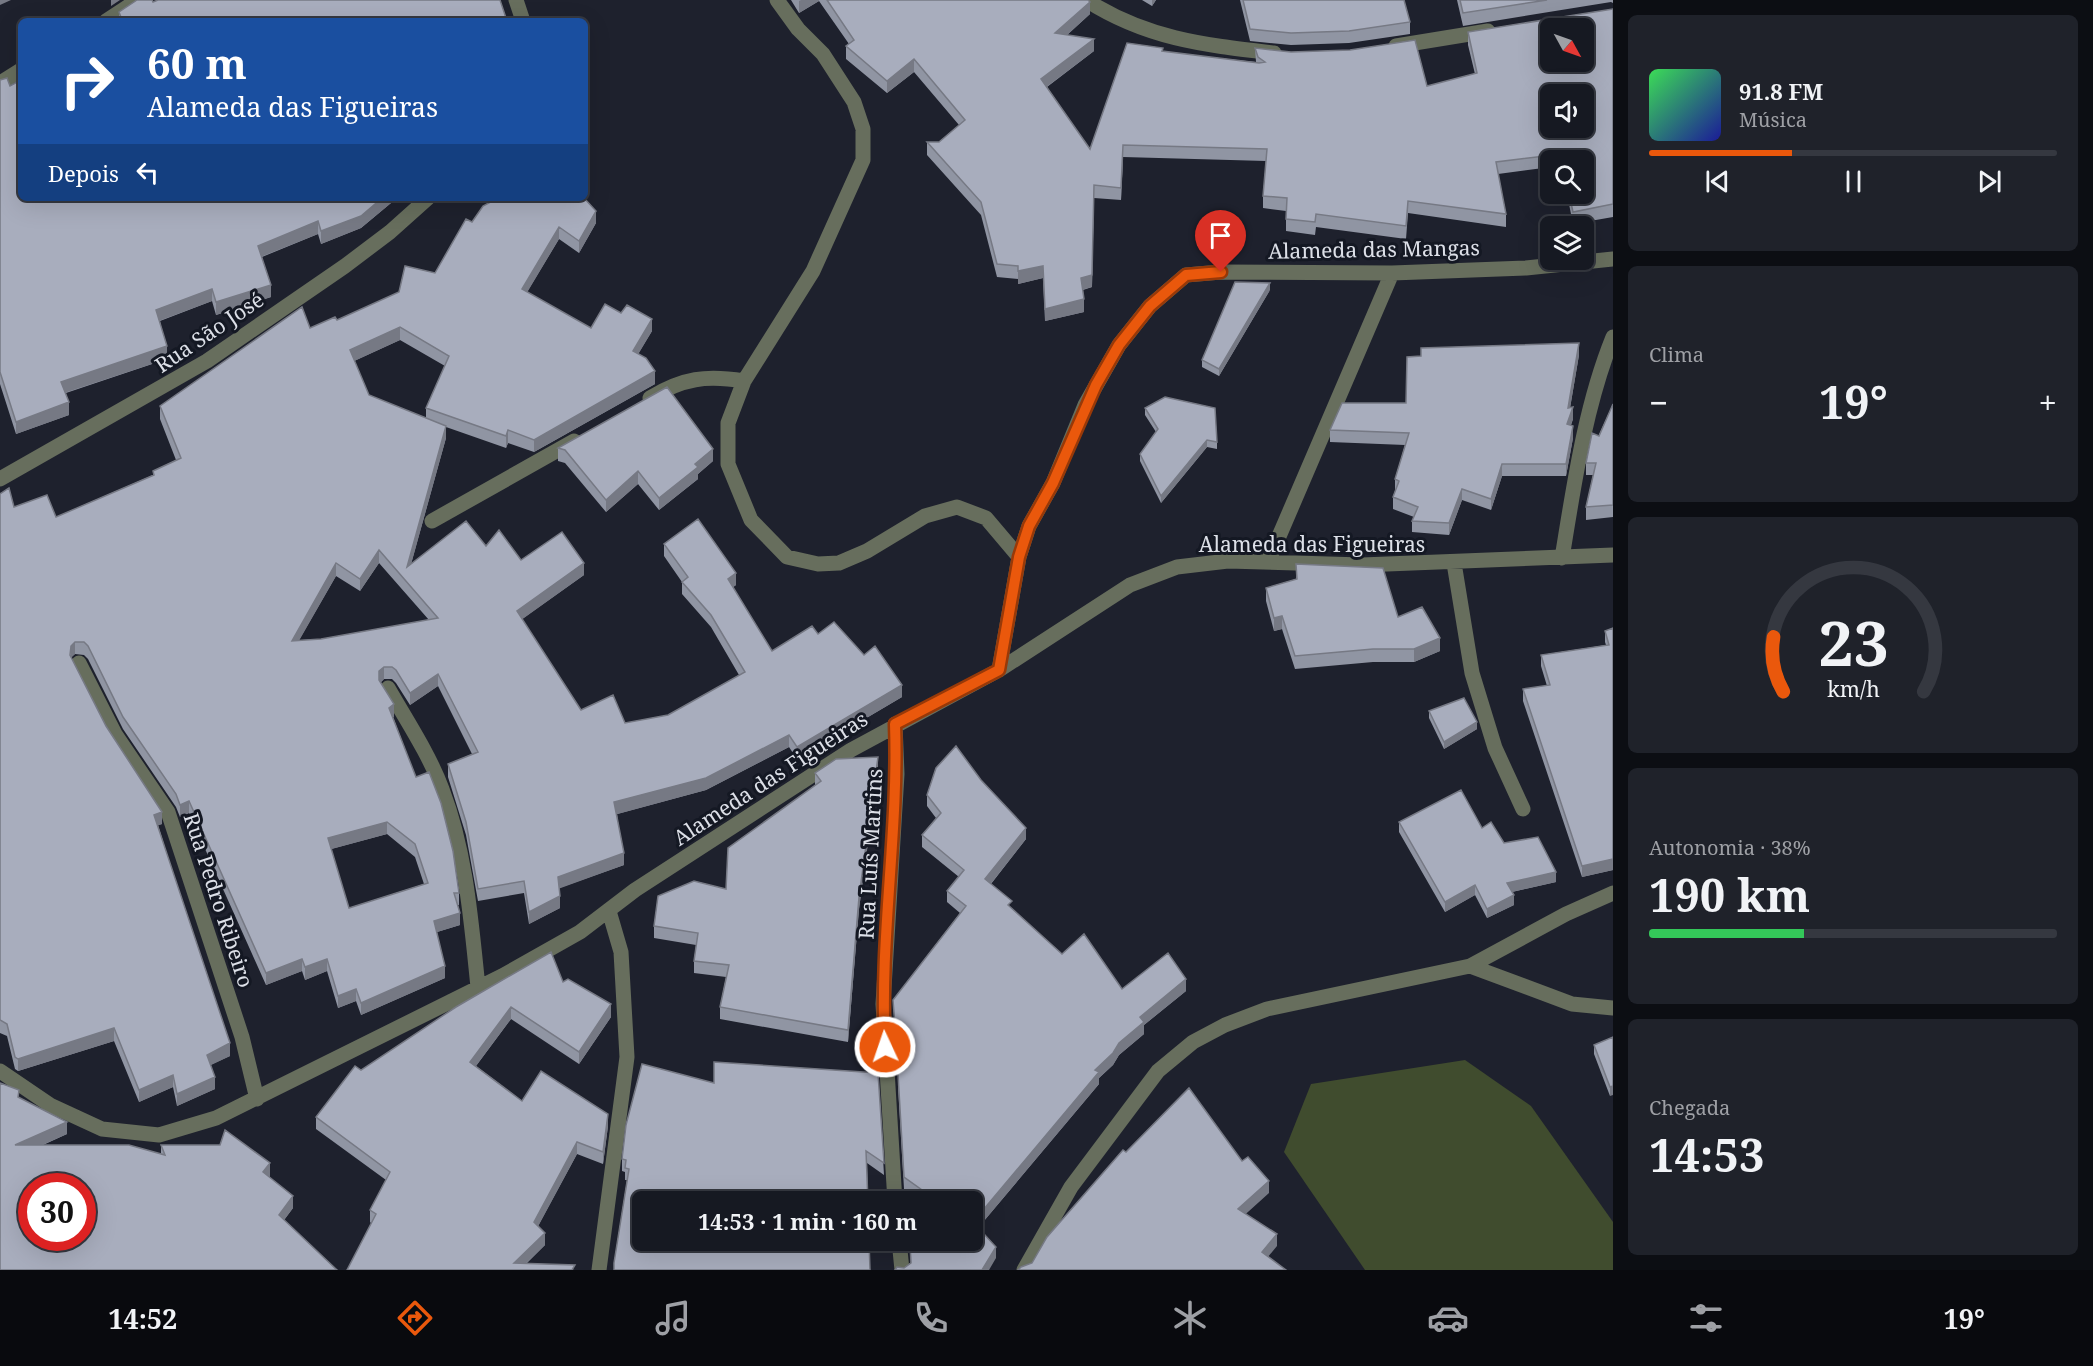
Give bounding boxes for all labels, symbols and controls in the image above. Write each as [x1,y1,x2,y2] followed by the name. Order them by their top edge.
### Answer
[1540,18,1594,72] north arrow
[1540,18,1594,270] map controls
[147,34,247,91] text: 60 m
[48,42,126,120] icon: right
[1739,76,1823,106] text: 91.8 FM
[1540,84,1594,138] button: sound
[147,88,438,125] text: Alameda das Figueiras
[1739,106,1807,133] text: Música
[1540,150,1594,204] button: search
[131,156,164,189] icon: left
[48,158,119,188] text: Depois
[1701,165,1734,198] icon: previous
[1837,165,1870,198] icon: pause
[1973,165,2006,198] icon: next
[1195,210,1246,272] pin
[1540,216,1594,270] button: layers
[1204,219,1237,252] icon: arrive
[1268,233,1480,265] street label: Alameda das Mangas
[149,285,269,379] street label: Rua São José
[1649,341,1704,368] text: Clima
[1819,371,1888,432] text: 19°
[1649,380,1668,425] text: −
[2039,380,2057,425] text: +
[1199,530,1425,558] street label: Alameda das Figueiras
[1818,599,1888,684] text: 23
[1827,674,1880,703] text: km/h
[667,705,873,851] street label: Alameda das Figueiras
[852,768,888,940] street label: Rua Luís Martins
[178,809,260,991] street label: Rua Pedro Ribeiro
[1649,834,1811,861] text: Autonomia · 38%
[1649,864,1810,925] text: 190 km
[853,1015,917,1079] position arrow
[1649,1094,1730,1121] text: Chegada
[1649,1124,1764,1185] text: 14:53
[18,1173,96,1251] speed limit sign: 30
[698,1206,917,1236] text: 14:53 · 1 min · 160 m
[394,1297,436,1339] icon: directions
[652,1297,694,1339] icon: music
[910,1297,952,1339] icon: phone
[1169,1297,1211,1339] icon: climate
[1427,1297,1469,1339] icon: car
[1685,1297,1727,1339] icon: filters
[108,1300,177,1337] text: 14:52
[1943,1300,1985,1337] text: 19°

